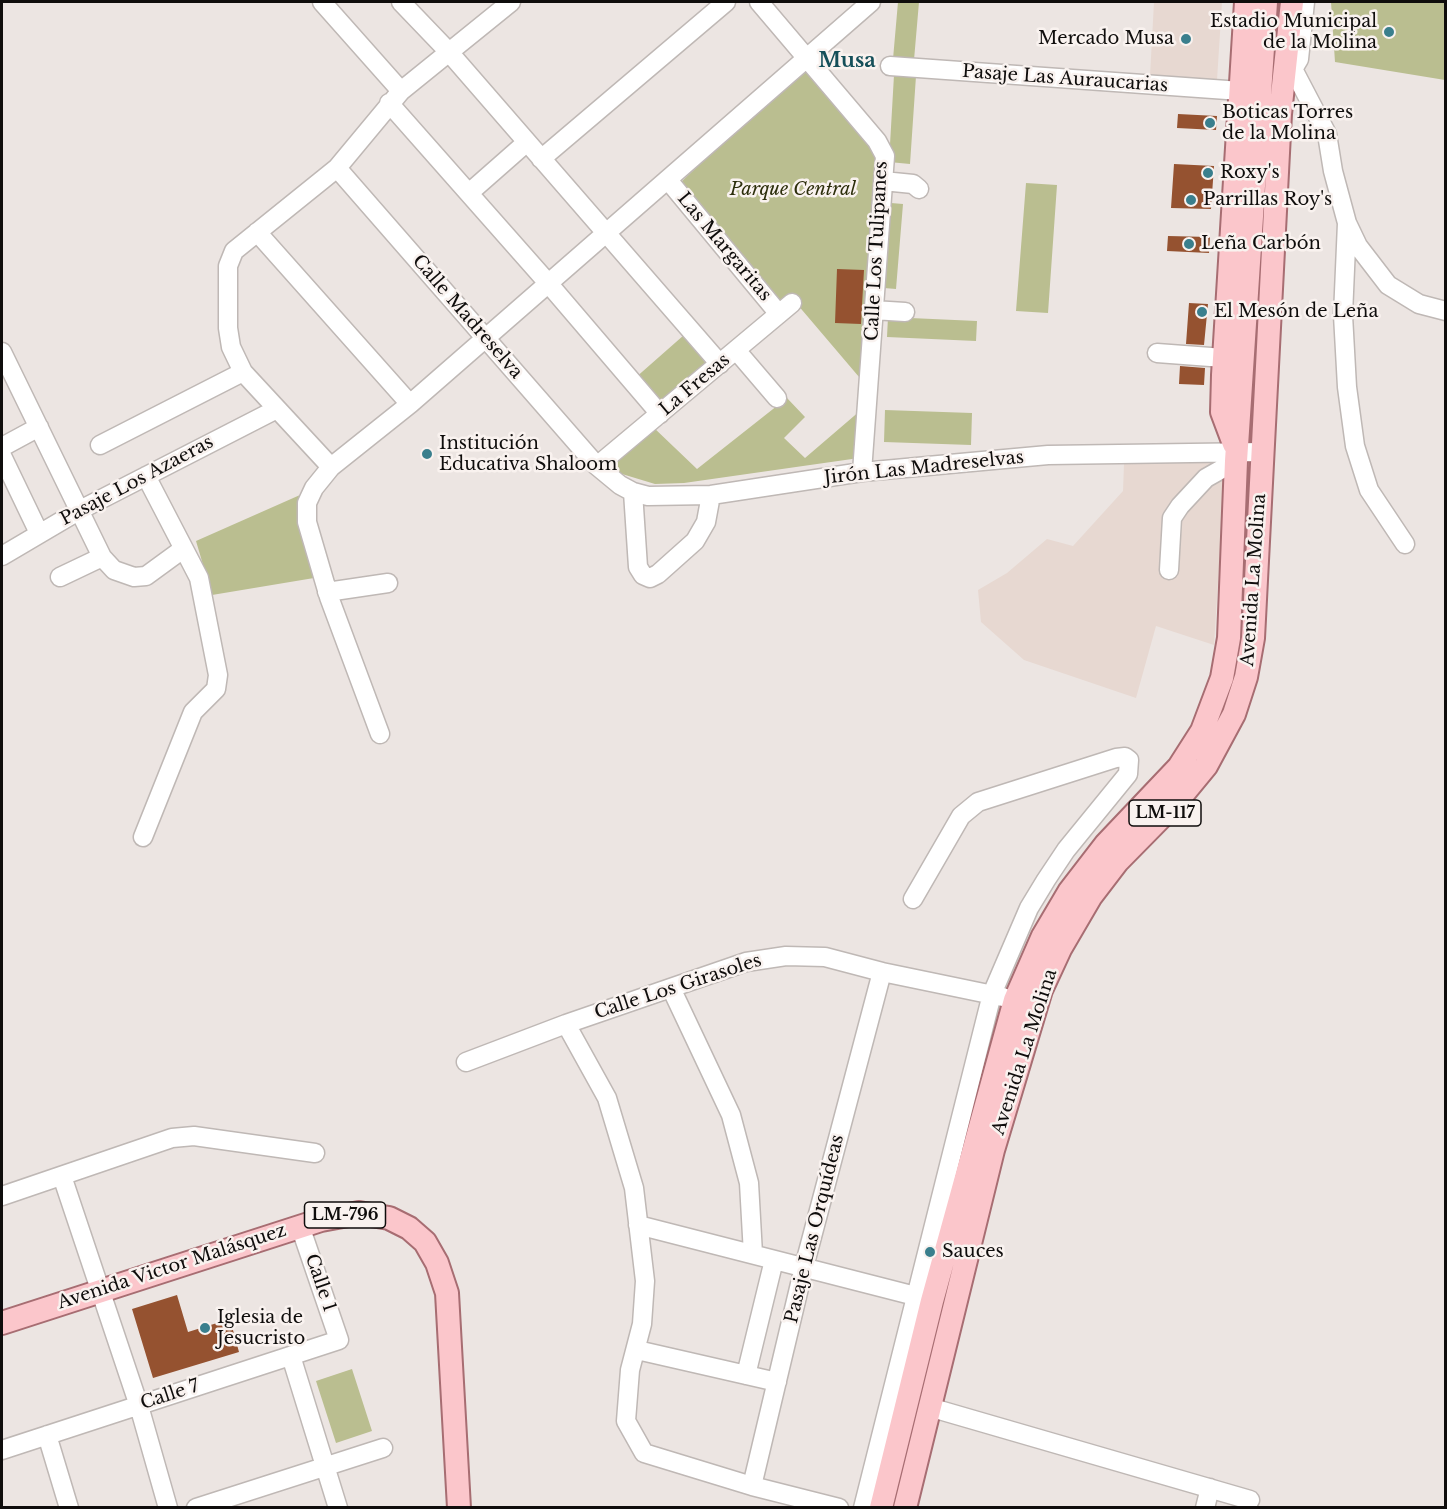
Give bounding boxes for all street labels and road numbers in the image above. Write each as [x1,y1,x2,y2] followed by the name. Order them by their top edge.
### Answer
[961,61,1169,97] street label: Pasaje Las Auraucarias
[861,160,893,342] street label: Calle Los Tulipanes
[672,188,776,306] street label: Las Margaritas
[407,251,527,383] street label: Calle Madreselva
[655,349,735,421] street label: La Fresas
[57,431,217,531] street label: Pasaje Los Azaeras
[823,447,1025,489] street label: Jirón Las Madreselvas
[1237,493,1271,667] street label: Avenida La Molina
[1129,800,1201,826] road number: LM-117
[592,950,764,1024] street label: Calle Los Girasoles
[988,966,1062,1138] street label: Avenida La Molina
[781,1132,849,1326] street label: Pasaje Las Orquídeas
[304,1202,386,1228] road number: LM-796
[55,1220,289,1314] street label: Avenida Victor Malásquez
[300,1251,340,1315] street label: Calle 1
[138,1375,202,1415] street label: Calle 7

